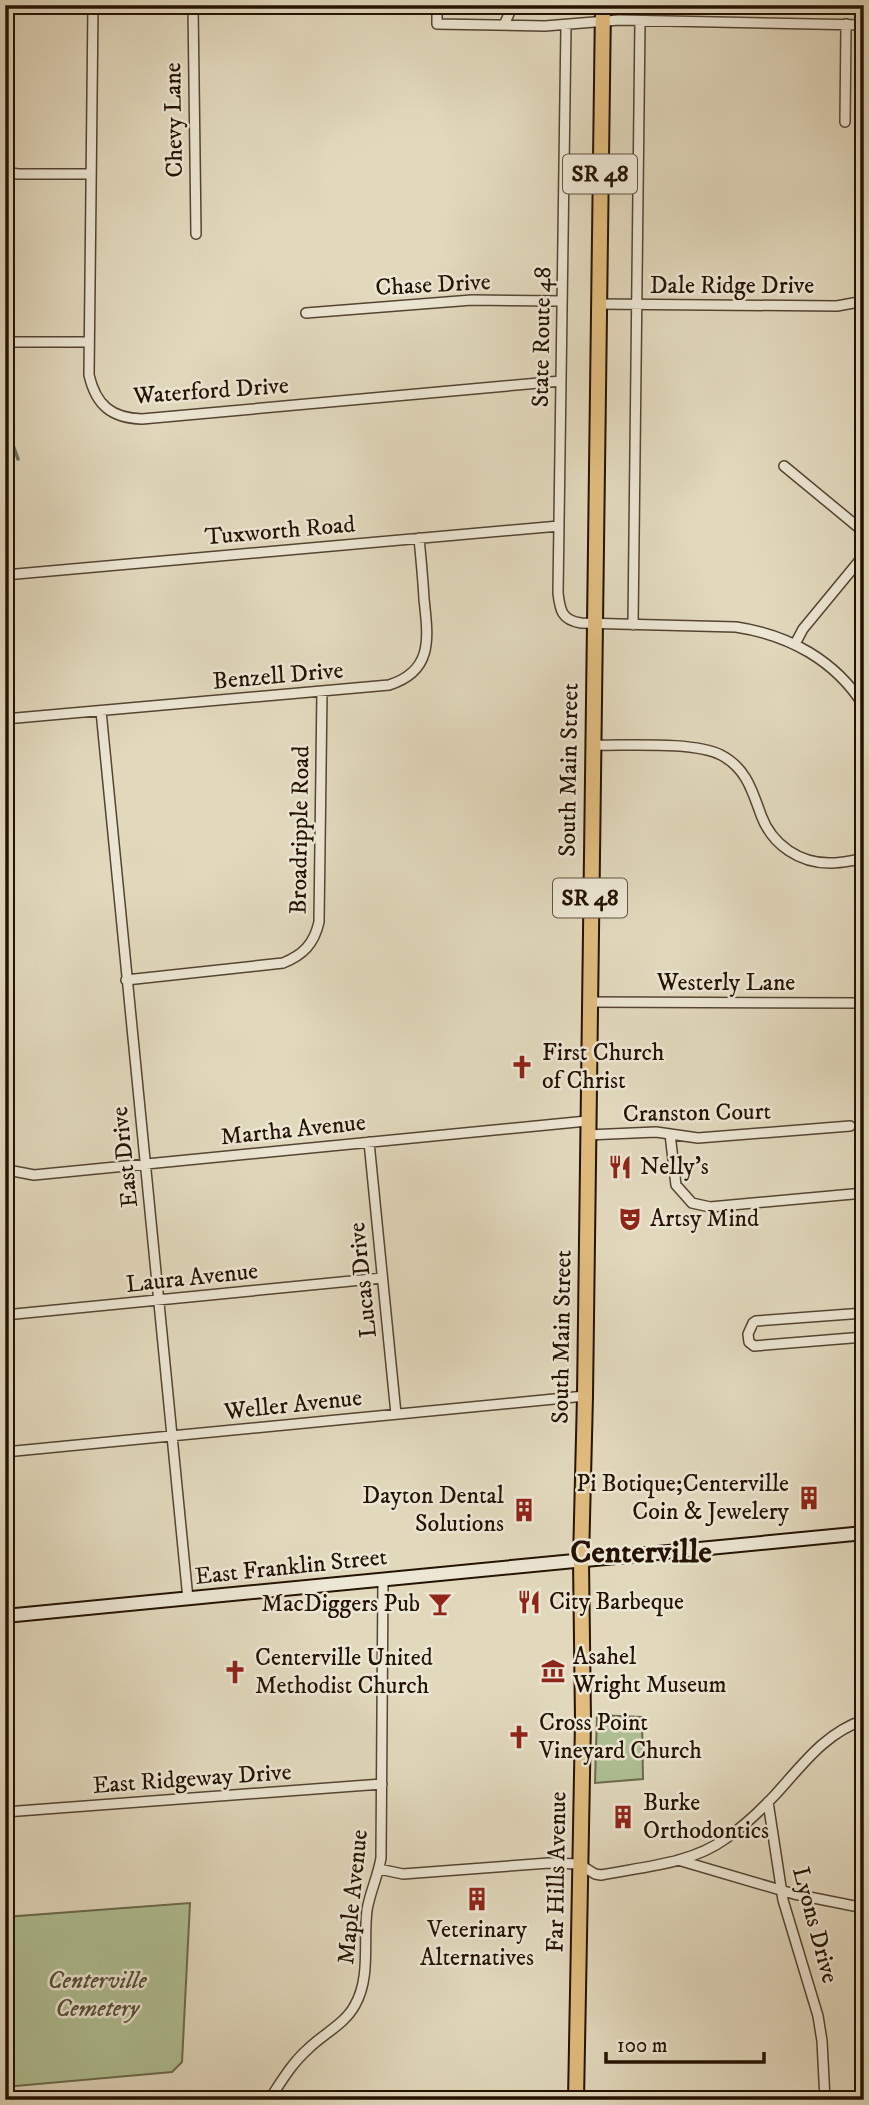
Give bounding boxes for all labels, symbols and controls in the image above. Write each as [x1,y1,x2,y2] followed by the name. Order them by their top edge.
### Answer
[158,62,190,178] street label: Chevy Lane
[563,154,637,194] road number: SR 48
[526,266,558,408] street label: State Route 48
[375,267,491,303] street label: Chase Drive
[650,271,814,301] street label: Dale Ridge Drive
[131,371,290,411] street label: Waterford Drive
[204,509,356,553] street label: Tuxworth Road
[211,655,345,697] street label: Benzell Drive
[552,682,586,857] street label: South Main Street
[284,745,316,915] street label: Broadripple Road
[553,878,627,917] road number: SR 48
[656,968,795,998] street label: Westerly Lane
[542,1038,665,1096] place label: First Church of Christ
[508,1053,536,1081] church icon: First Church of Christ
[623,1097,772,1129] street label: Cranston Court
[105,1105,145,1209] street label: East Drive
[219,1107,367,1153] street label: Martha Avenue
[640,1152,709,1182] place label: Nelly's
[606,1153,634,1181] restaurant icon: Nelly's
[650,1204,759,1234] place label: Artsy Mind
[616,1205,644,1233] theatre icon: Artsy Mind
[342,1221,384,1339] street label: Lucas Drive
[545,1249,579,1424] street label: South Main Street
[125,1256,260,1300] street label: Laura Avenue
[222,1383,363,1427] street label: Weller Avenue
[576,1469,790,1527] place label: Pi Botique;Centerville Coin & Jewelery
[362,1481,505,1539] place label: Dayton Dental Solutions
[795,1484,823,1512] building icon: Pi Botique;Centerville Coin & Jewelery
[510,1496,538,1524] building icon: Dayton Dental Solutions
[570,1533,712,1573] district label: Centerville
[193,1542,389,1592] street label: East Franklin Street
[549,1587,684,1617] place label: City Barbeque
[515,1588,543,1616] restaurant icon: City Barbeque
[261,1589,420,1619] place label: MacDiggers Pub
[426,1590,454,1618] bar icon: MacDiggers Pub
[572,1642,727,1700] place label: Asahel Wright Museum
[255,1643,433,1701] place label: Centerville United Methodist Church
[539,1657,567,1685] museum icon: Asahel Wright Museum
[221,1658,249,1686] church icon: Centerville United Methodist Church
[538,1708,702,1766] place label: Cross Point Vineyard Church
[505,1723,533,1751] church icon: Cross Point Vineyard Church
[92,1757,292,1801] street label: East Ridgeway Drive
[643,1788,769,1846] place label: Burke Orthodontics
[541,1791,573,1953] street label: Far Hills Avenue
[609,1803,637,1831] building icon: Burke Orthodontics
[331,1828,375,1966] street label: Maple Avenue
[785,1864,845,1986] street label: Lyons Drive
[463,1885,491,1913] building icon: Veterinary Alternatives
[420,1915,534,1973] place label: Veterinary Alternatives
[47,1966,147,2024] park label: Centerville Cemetery
[606,2021,764,2065] scale bar
[617,2033,668,2059] text: 100 m

